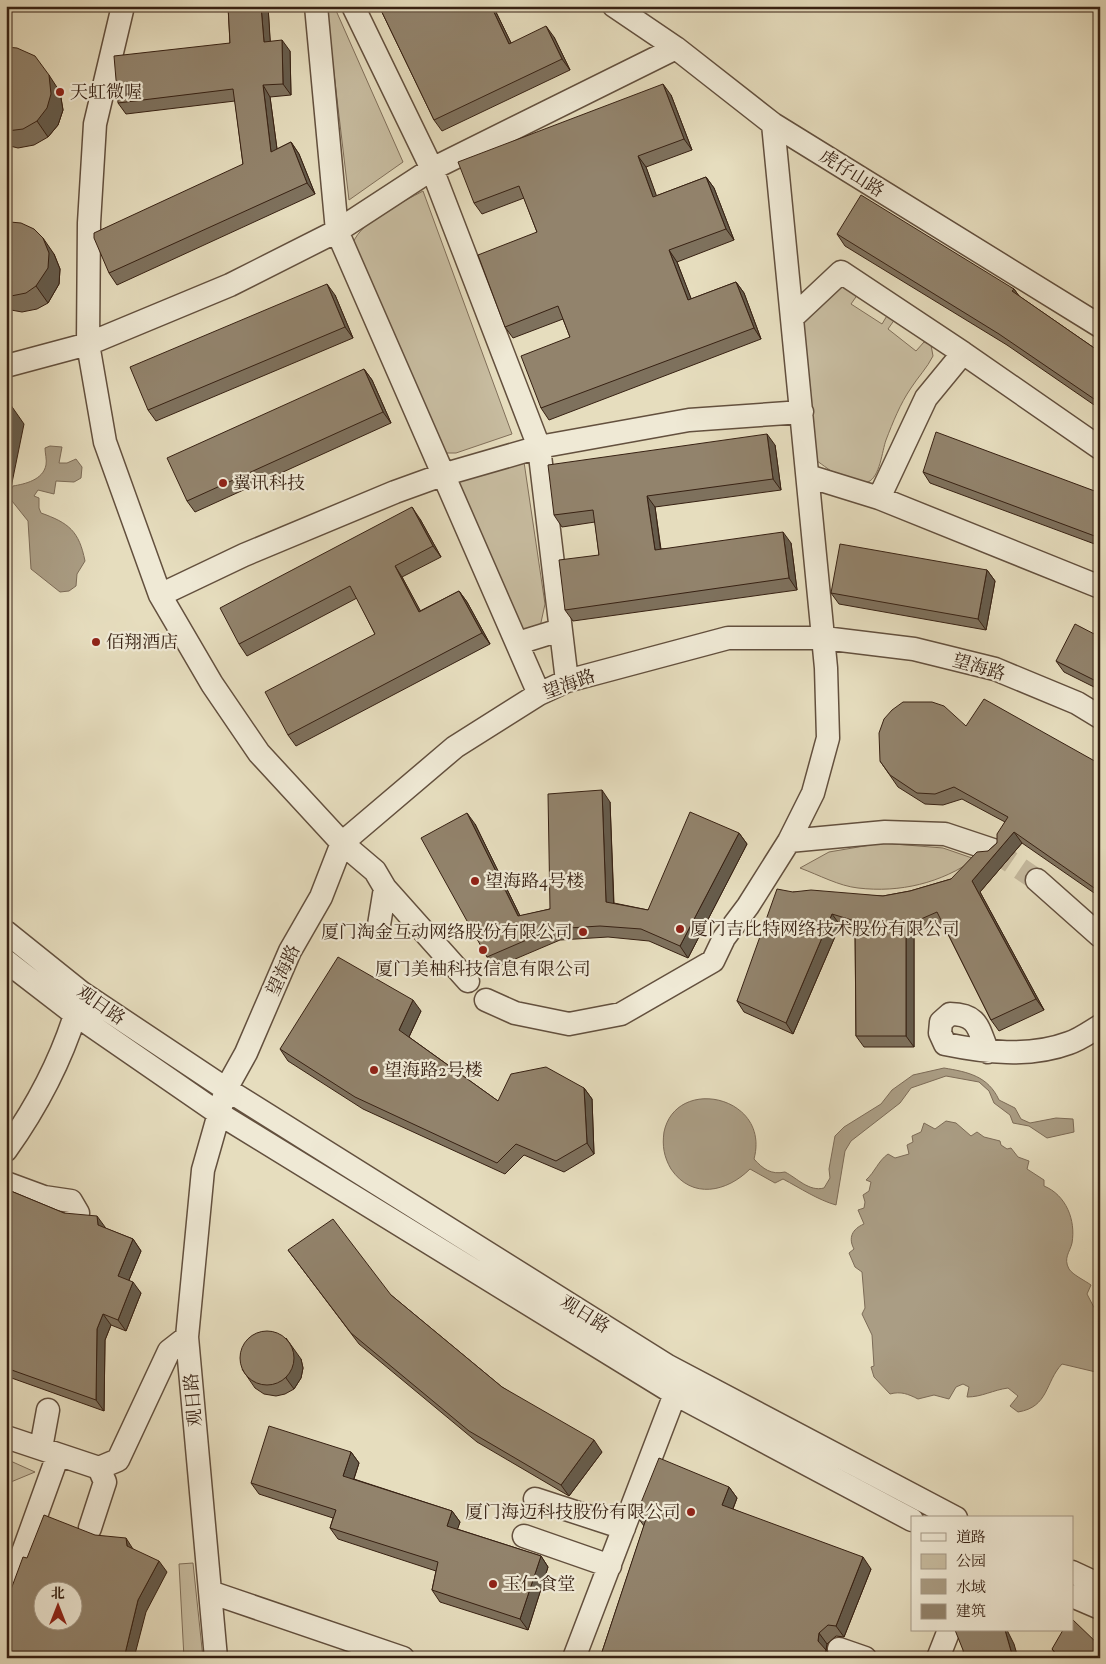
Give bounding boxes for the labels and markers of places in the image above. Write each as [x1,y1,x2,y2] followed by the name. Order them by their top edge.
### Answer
[70,81,142,107] place label: 天虹微喔
[54,86,66,98] marker: 天虹微喔
[233,472,305,498] place label: 翼讯科技
[217,477,229,489] marker: 翼讯科技
[106,631,178,657] place label: 佰翔酒店
[90,636,102,648] marker: 佰翔酒店
[485,870,584,896] place label: 望海路4号楼
[469,875,481,887] marker: 望海路4号楼
[690,918,960,944] place label: 厦门吉比特网络技术股份有限公司
[321,921,573,947] place label: 厦门淘金互动网络股份有限公司
[674,923,686,935] marker: 厦门吉比特网络技术股份有限公司
[577,926,589,938] marker: 厦门淘金互动网络股份有限公司
[477,944,489,956] marker: 厦门美柚科技信息有限公司
[375,958,591,984] place label: 厦门美柚科技信息有限公司
[384,1059,482,1085] place label: 望海路2号楼
[368,1064,380,1076] marker: 望海路2号楼
[465,1501,681,1527] place label: 厦门海迈科技股份有限公司
[685,1506,697,1518] marker: 厦门海迈科技股份有限公司
[503,1573,575,1599] place label: 玉仁食堂
[487,1578,499,1590] marker: 玉仁食堂

